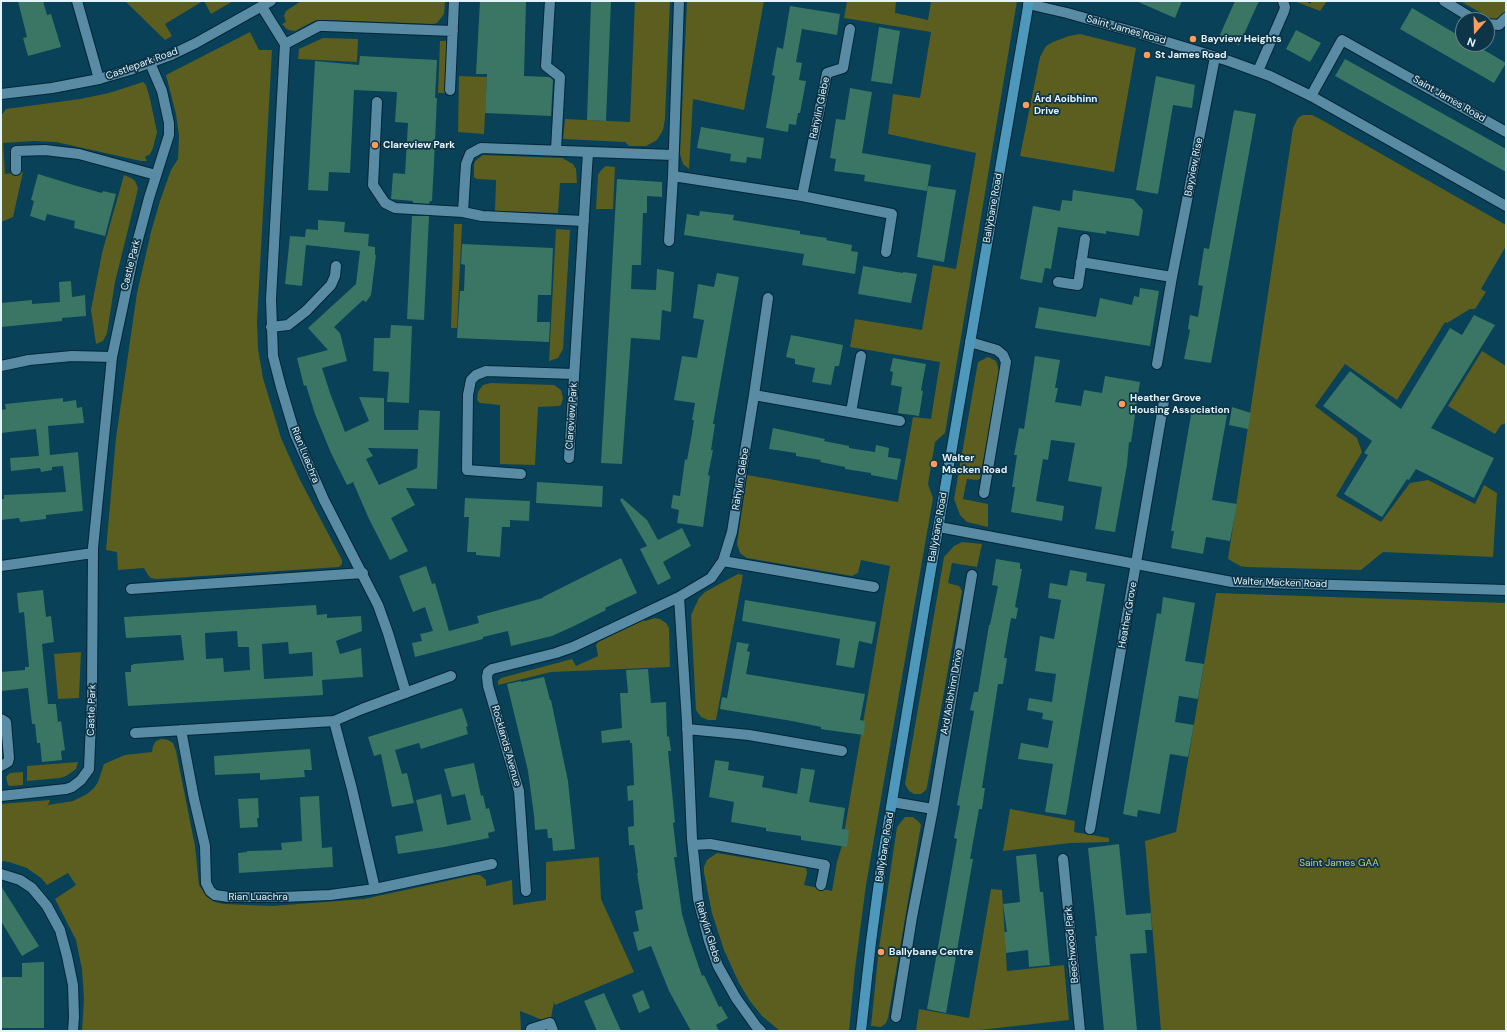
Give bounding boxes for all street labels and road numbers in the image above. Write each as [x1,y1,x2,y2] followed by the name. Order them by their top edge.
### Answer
[1085,13,1167,47] street label: Saint James Road
[104,45,180,83] street label: Castlepark Road
[1411,73,1487,125] street label: Saint James Road
[808,76,832,140] street label: Rahylin Glebe
[1182,137,1206,197] street label: Bayview Rise
[981,172,1005,244] street label: Ballybane Road
[119,238,143,292] street label: Castle Park
[564,382,580,450] street label: Clareview Park
[288,425,322,485] street label: Rian Luachra
[730,447,752,511] street label: Rahylin Glebe
[926,491,950,563] street label: Ballybane Road
[1233,575,1327,591] street label: Walter Macken Road
[1116,581,1140,649] street label: Heather Grove
[939,649,965,735] street label: Ard Aoibhinn Drive
[85,684,99,736] street label: Castle Park
[489,704,523,788] street label: Rocklands Avenue
[874,811,896,883] street label: Ballybane Road
[228,891,288,903] street label: Rian Luachra
[693,900,723,964] street label: Rahylin Glebe
[1063,906,1081,984] street label: Beechwood Park

